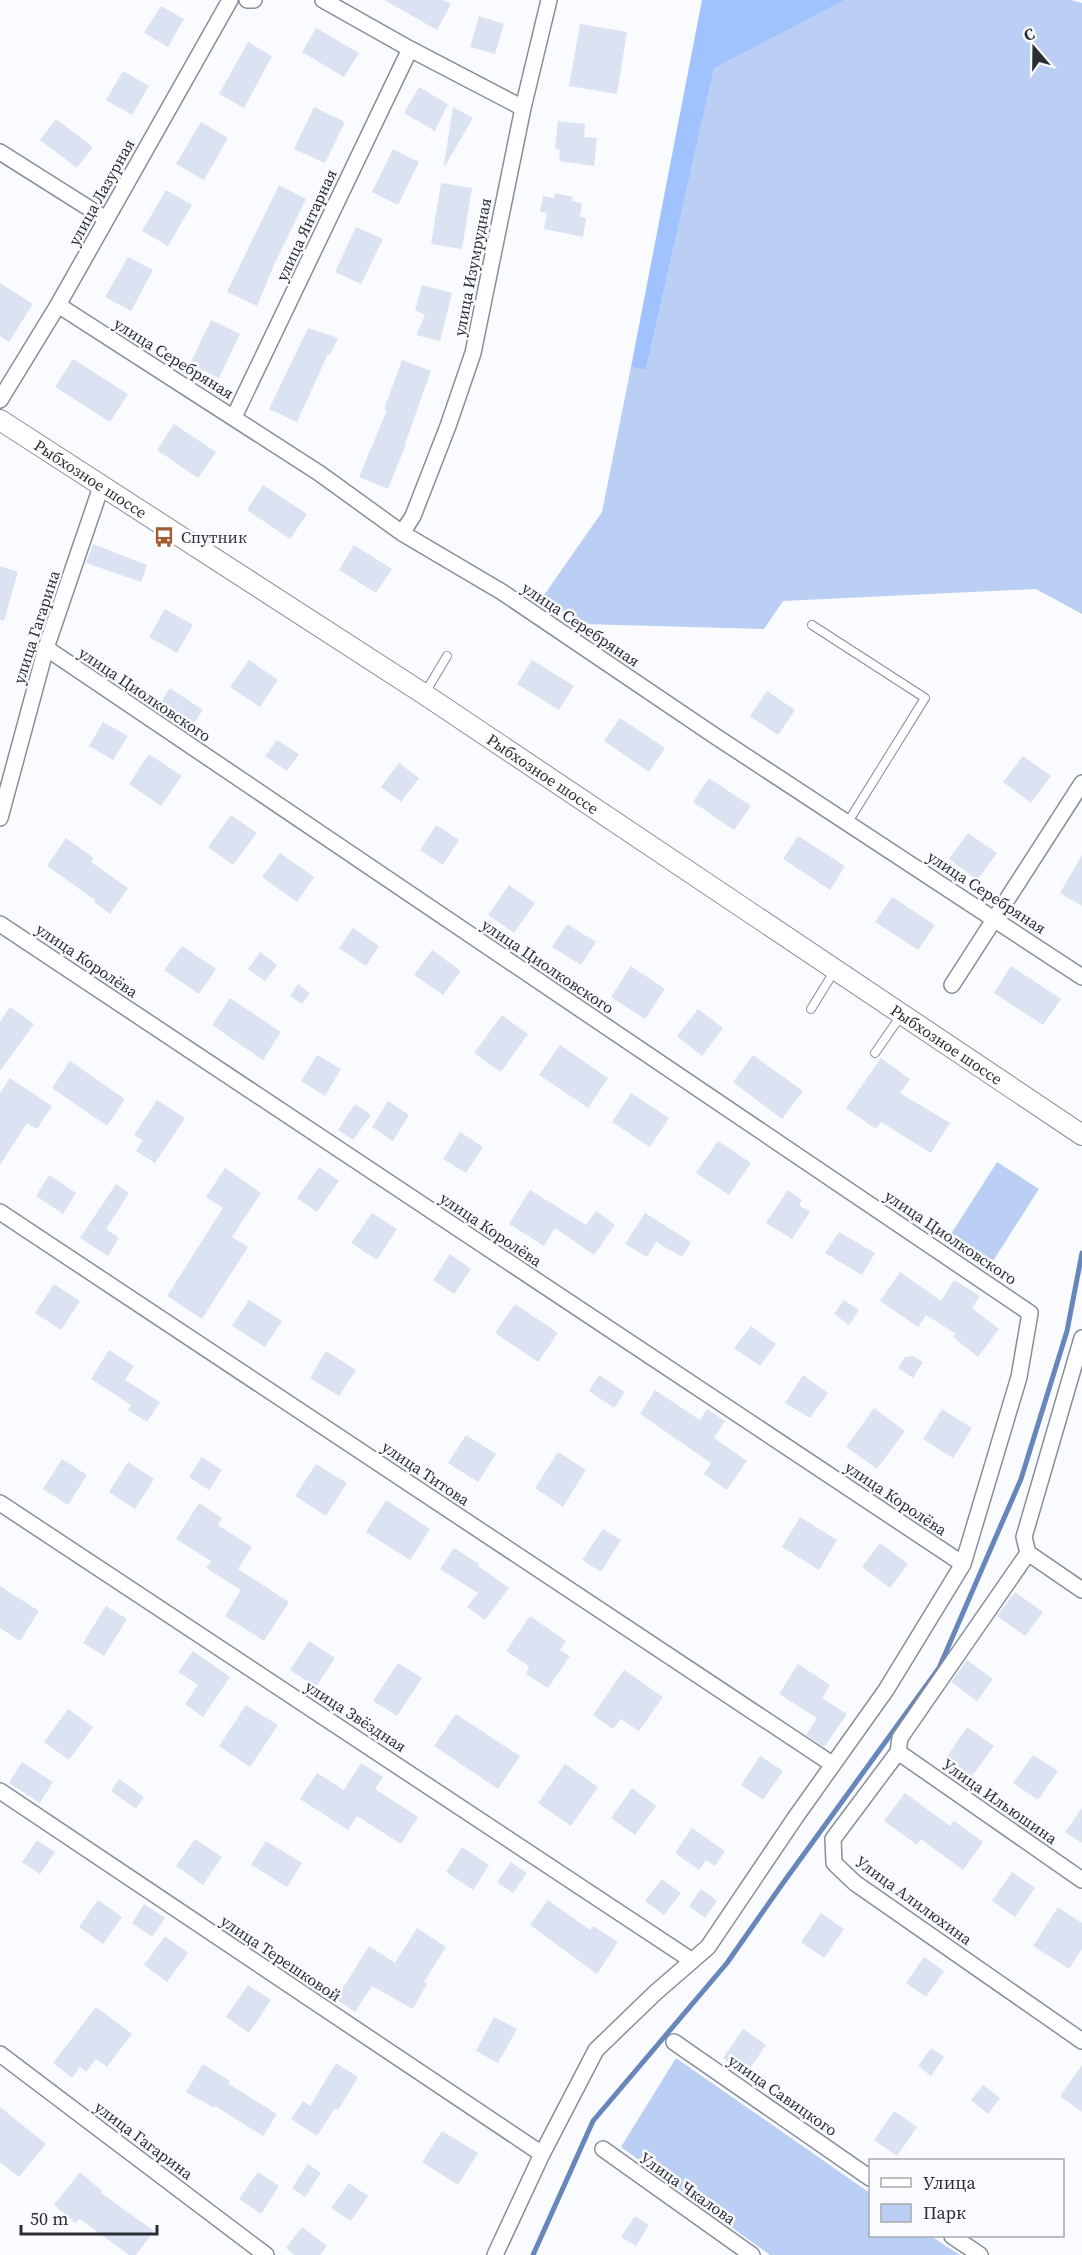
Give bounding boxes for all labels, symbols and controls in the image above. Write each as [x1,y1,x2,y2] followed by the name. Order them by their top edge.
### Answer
[1004,18,1064,78] north arrow
[1020,22,1037,46] text: С
[63,135,139,249] street label: улица Лазурная
[270,165,342,285] street label: улица Янтарная
[448,196,496,338] street label: улица Изумрудная
[110,312,238,404] street label: улица Серебряная
[30,434,151,523] street label: Рыбхозное шоссе
[152,525,176,549] bus stop icon: Спутник
[181,526,247,548] place label: Спутник
[7,567,65,687] street label: улица Гагарина
[518,576,644,672] street label: улица Серебряная
[74,641,216,747] street label: улица Циолковского
[483,728,603,819] street label: Рыбхозное шоссе
[923,845,1051,939] street label: улица Серебряная
[477,913,619,1019] street label: улица Циолковского
[32,918,143,1003] street label: улица Королёва
[886,999,1007,1090] street label: Рыбхозное шоссе
[880,1184,1022,1290] street label: улица Циолковского
[436,1187,547,1272] street label: улица Королёва
[378,1436,475,1511] street label: улица Титова
[841,1456,952,1541] street label: улица Королёва
[301,1675,411,1757] street label: улица Звёздная
[938,1753,1063,1849] street label: Улица Ильюшина
[851,1850,977,1950] street label: Улица Алилюхина
[216,1909,346,2007] street label: улица Терешковой
[724,2049,842,2141] street label: улица Савицкого
[90,2096,198,2185] street label: улица Гагарина
[636,2147,741,2230] street label: Улица Чкалова
[869,2159,1064,2237] legend
[923,2170,976,2195] text: Улица
[21,2198,158,2236] scale bar
[923,2200,966,2225] text: Парк
[30,2206,68,2231] text: 50 m

